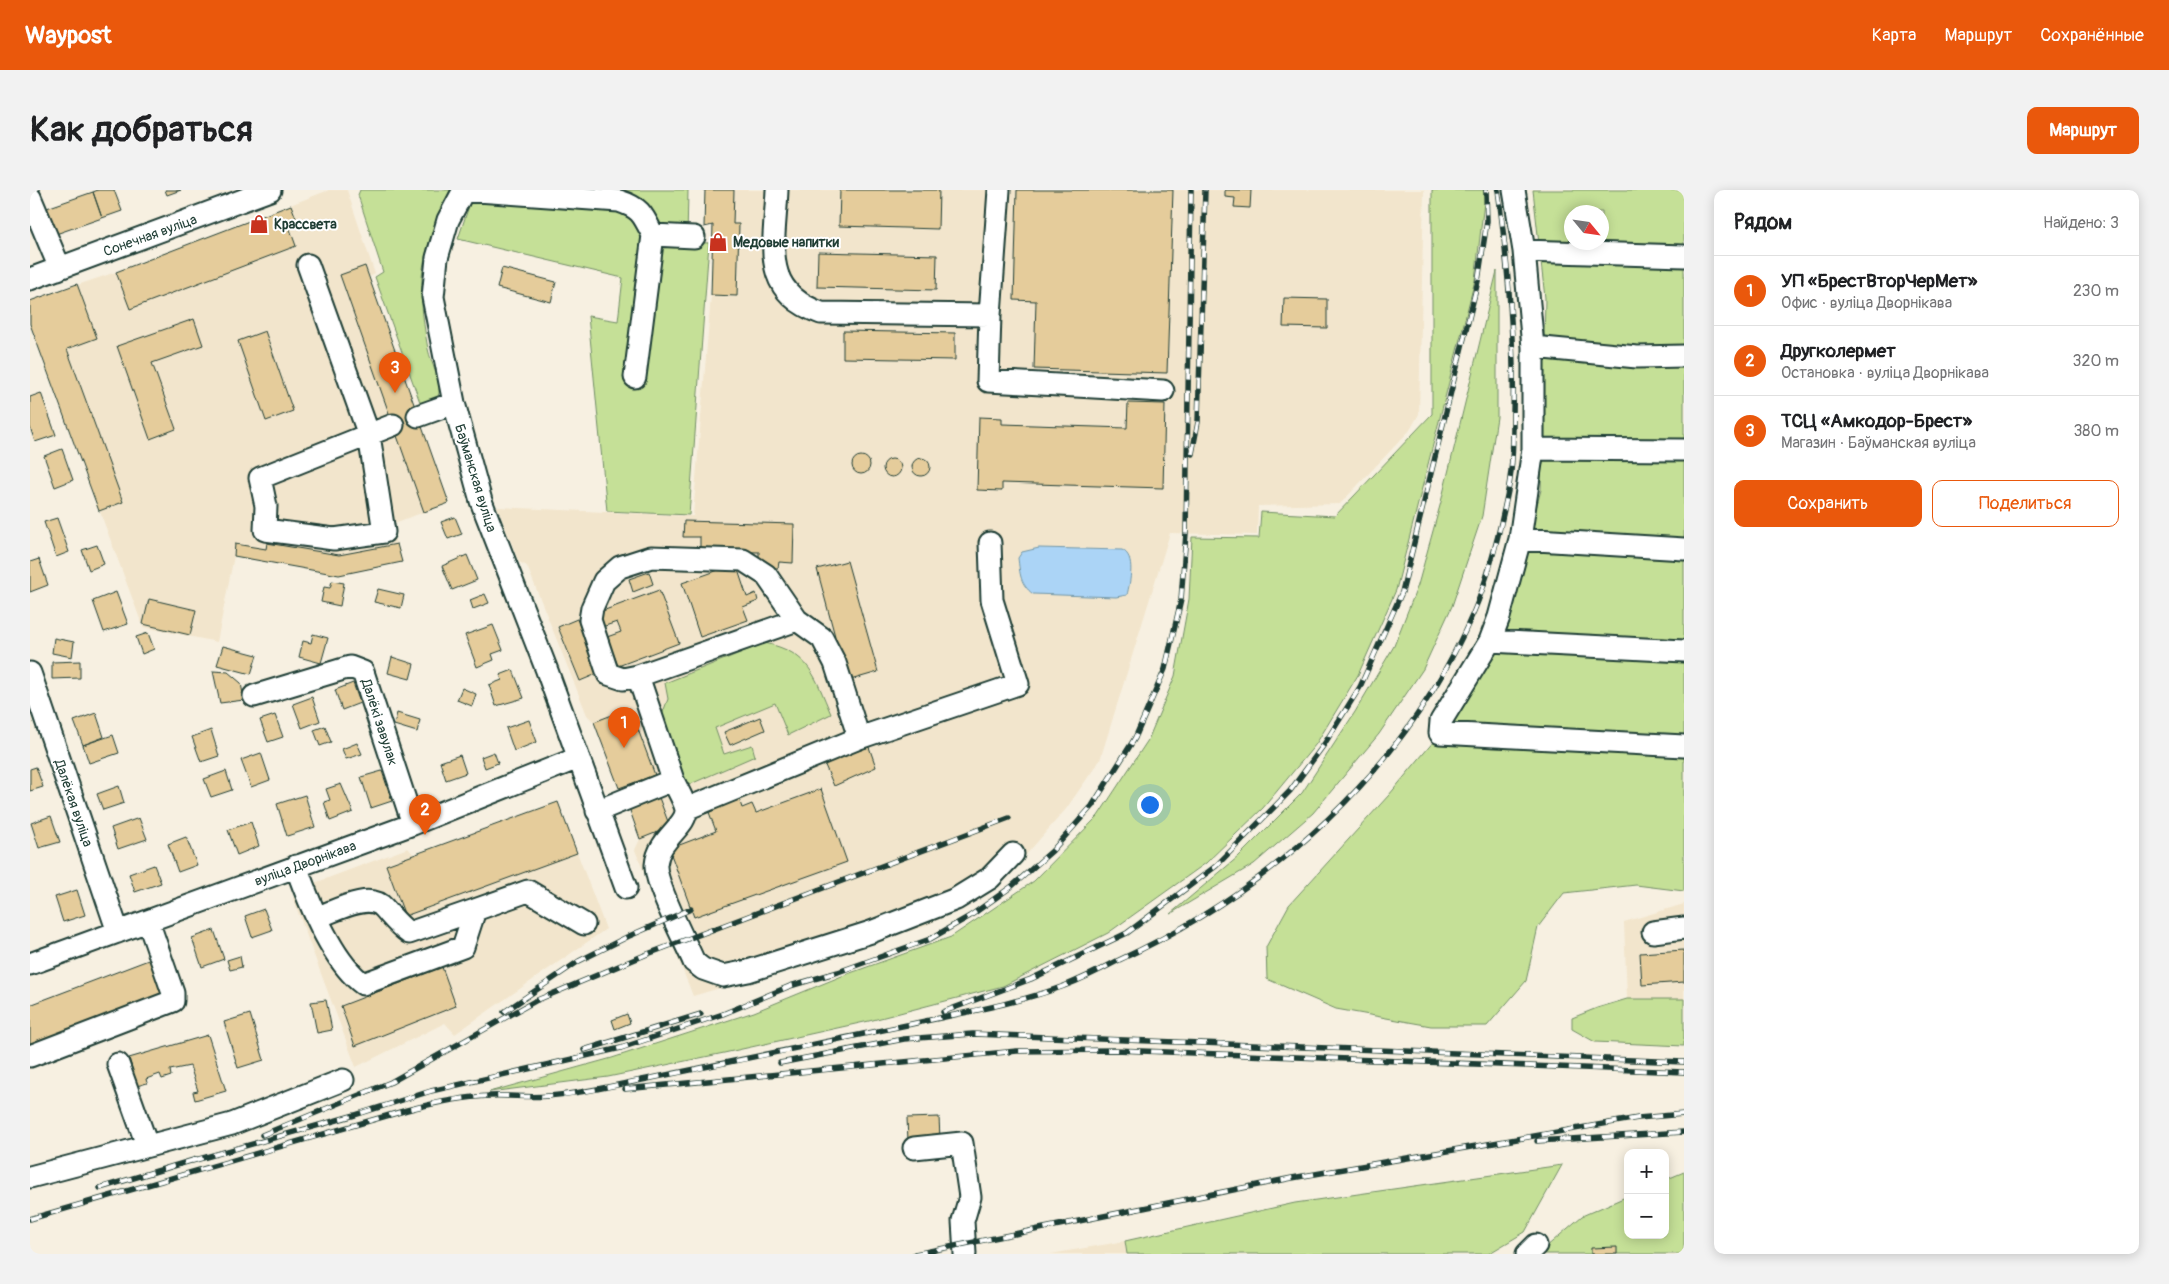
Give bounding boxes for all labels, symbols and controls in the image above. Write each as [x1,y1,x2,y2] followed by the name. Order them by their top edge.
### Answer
[25,21,112,50] text: Waypost
[1872,24,1916,47] text: Карта
[1944,24,2012,47] text: Маршрут
[2040,24,2144,47] text: Сохранённые
[2027,107,2139,154] button: Маршрут
[30,108,253,152] text: Как добраться
[1564,205,1609,250] north arrow
[1734,209,1792,236] text: Рядом
[101,211,199,260] street label: Сонечная вуліца
[248,213,270,235] shop icon: Крассвета
[2043,213,2119,233] text: Найдено: 3
[274,216,337,233] place label: Крассвета
[707,231,729,253] shop icon: Медовые напитки
[733,234,840,251] place label: Медовые напитки
[1781,269,1977,293] text: УП «БрестВторЧерМет»
[1747,281,1753,301] text: 1
[2073,281,2119,301] text: 230 m
[1781,293,1952,313] text: Офис · вуліца Дворнікава
[1781,339,1896,363] text: Другколермет
[1746,351,1754,371] text: 2
[2073,351,2119,371] text: 320 m
[379,352,411,393] pin: 3
[1781,363,1989,383] text: Остановка · вуліца Дворнікава
[1781,409,1972,433] text: ТСЦ «Амкодор-Брест»
[1746,421,1754,441] text: 3
[2073,421,2119,441] text: 380 m
[451,422,500,534] street label: Баўманская вуліца
[1781,433,1976,453] text: Магазин · Баўманская вуліца
[1734,480,1922,527] button: Сохранить
[1932,480,2119,527] button: Поделиться
[357,676,401,767] street label: Далёкі завулак
[608,707,640,748] pin: 1
[50,756,96,849] street label: Далёкая вуліца
[1137,792,1163,818] your location
[409,794,441,835] pin: 2
[252,837,358,890] street label: вуліца Дворнікава
[1624,1149,1669,1239] map controls
[1624,1149,1669,1194] button: +
[1624,1194,1669,1239] button: −

